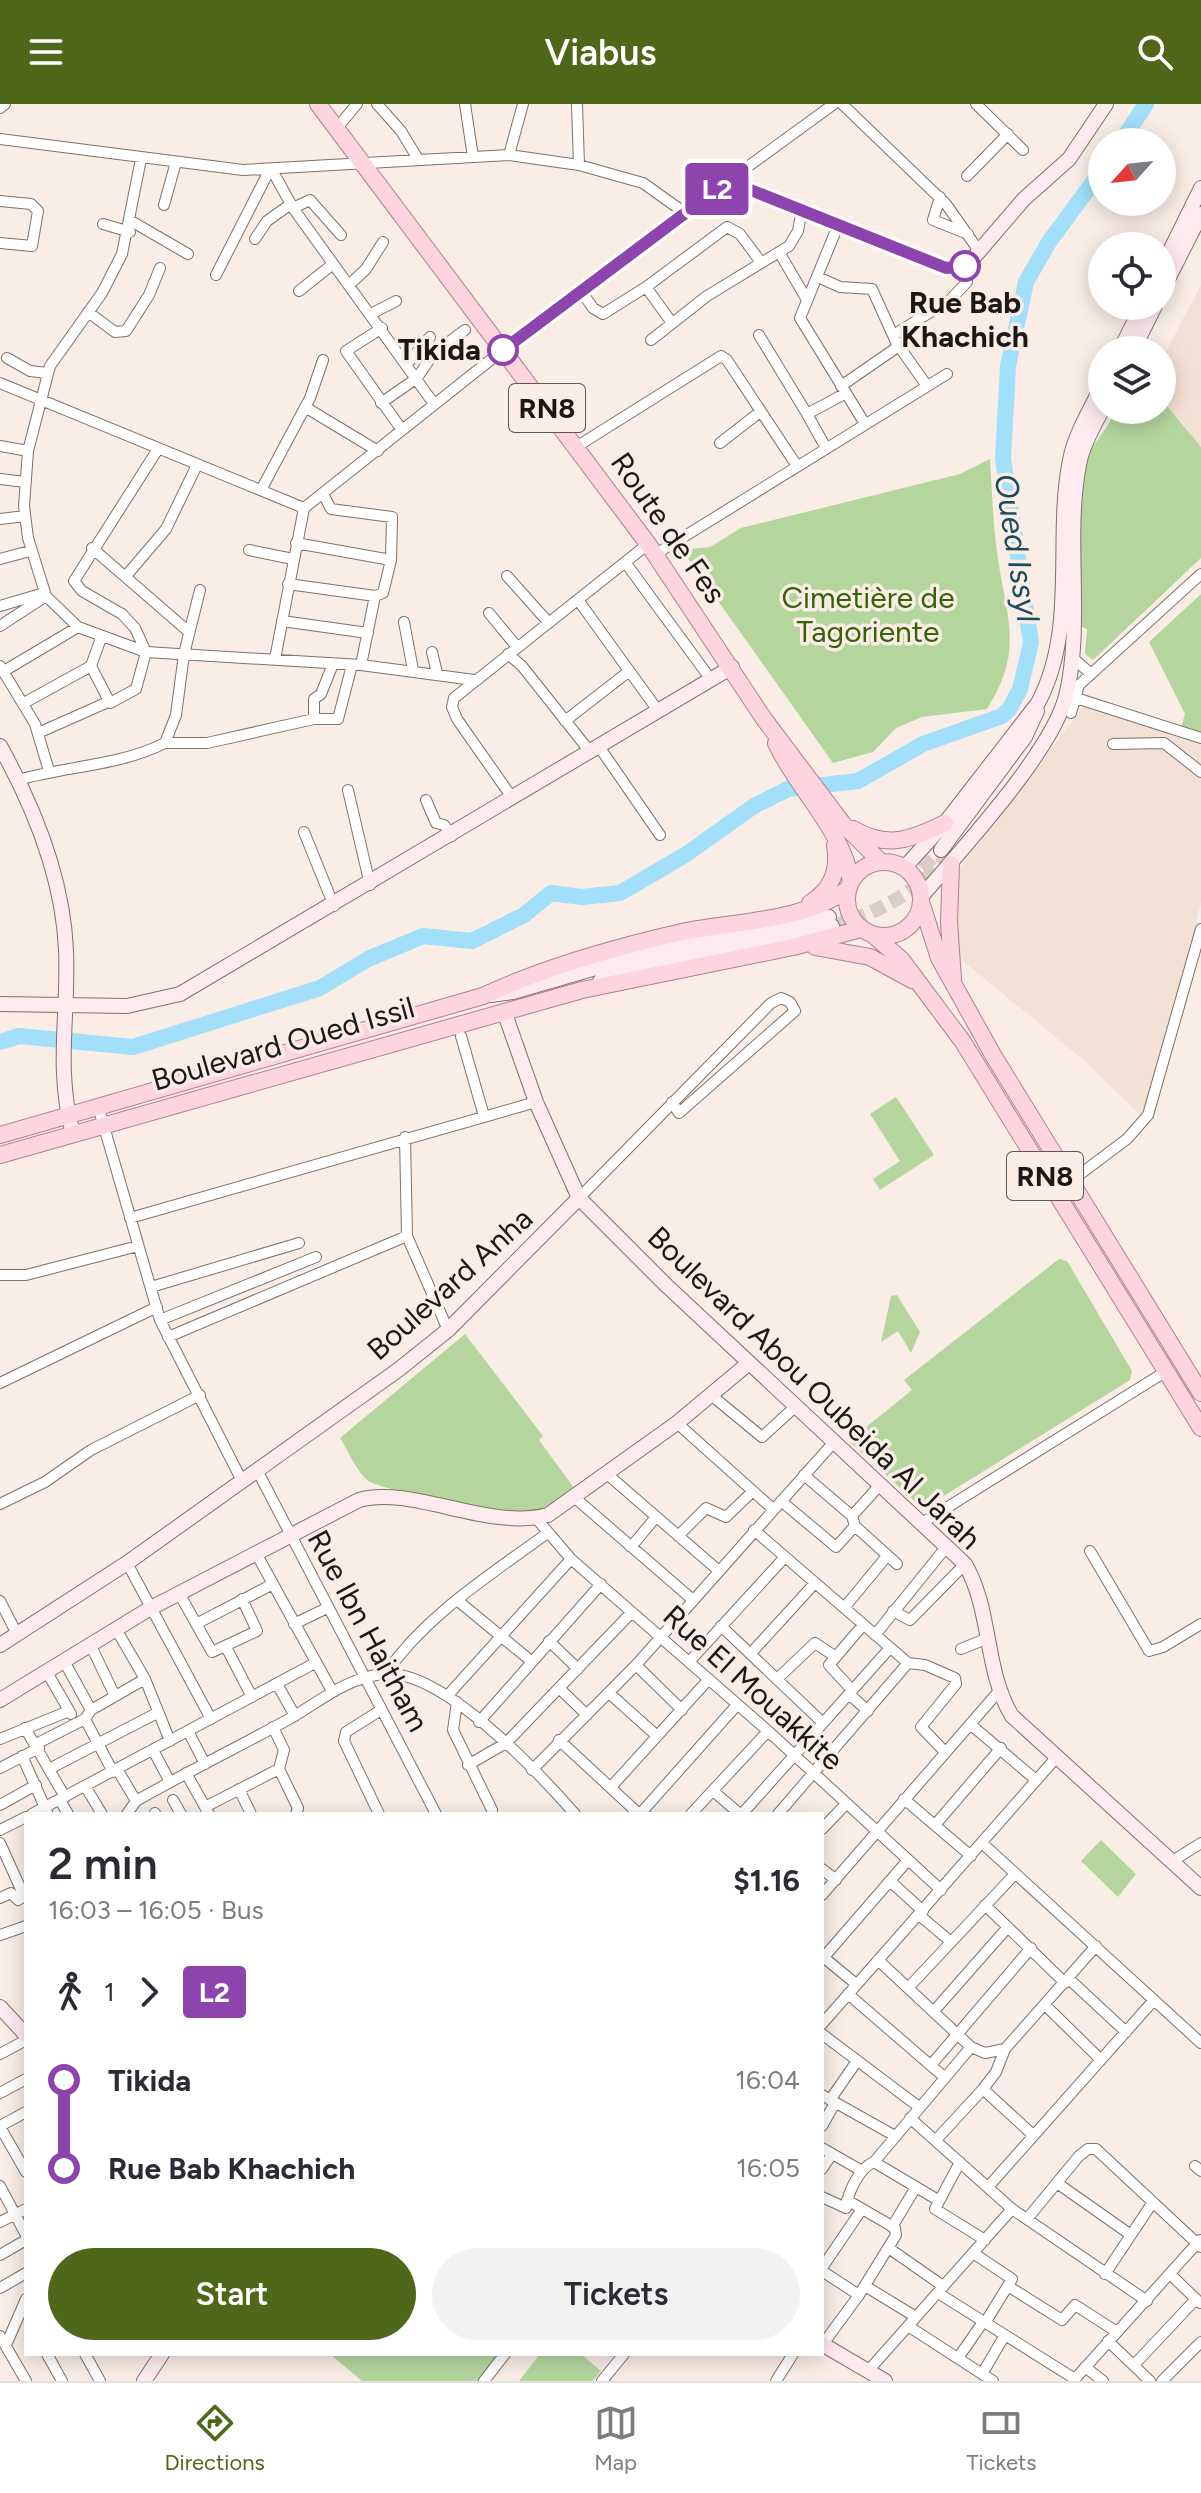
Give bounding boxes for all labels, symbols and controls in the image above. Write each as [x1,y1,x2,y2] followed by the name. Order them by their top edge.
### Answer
[24,30,68,74] icon: menu
[1133,30,1177,74] icon: search
[545,31,656,74] text: Viabus
[1088,128,1176,216] north arrow
[1088,128,1176,424] map controls
[681,163,753,215] line badge: L2
[701,172,733,206] text: L2
[1088,232,1176,320] button: locate
[950,251,980,281] marker: Rue Bab Khachich
[901,284,1029,355] place label: Rue Bab Khachich
[398,331,481,368] place label: Tikida
[488,335,518,365] marker: Tikida
[1088,336,1176,424] button: layers
[509,384,585,432] road number: RN8
[603,445,734,610] street label: Route de Fes
[987,471,1048,626] water label: Oued Issyl
[781,579,955,650] park label: Cimetière de Tagoriente
[147,988,419,1099] street label: Boulevard Oued Issil
[1007,1152,1083,1200] road number: RN8
[359,1200,540,1368] street label: Boulevard Anha
[640,1219,989,1557] street label: Boulevard Abou Oubeida Al Jarah
[300,1524,437,1738] street label: Rue Ibn Haitham
[656,1597,851,1778] street label: Rue El Mouakkite
[48,1837,158,1890] text: 2 min
[733,1862,800,1899] text: $1.16
[48,1894,264,1926] text: 16:03 – 16:05 · Bus
[48,1970,92,2014] icon: walk
[127,1970,171,2014] icon: forward
[199,1975,230,2009] text: L2
[104,1976,115,2008] text: 1
[108,2062,191,2099] text: Tikida
[735,2064,800,2096] text: 16:04
[108,2150,355,2187] text: Rue Bab Khachich
[736,2152,800,2184] text: 16:05
[48,2248,416,2340] button: Start
[432,2248,800,2340] button: Tickets
[164,2401,265,2476] tab: Directions
[594,2401,638,2476] tab: Map
[966,2401,1037,2476] tab: Tickets

